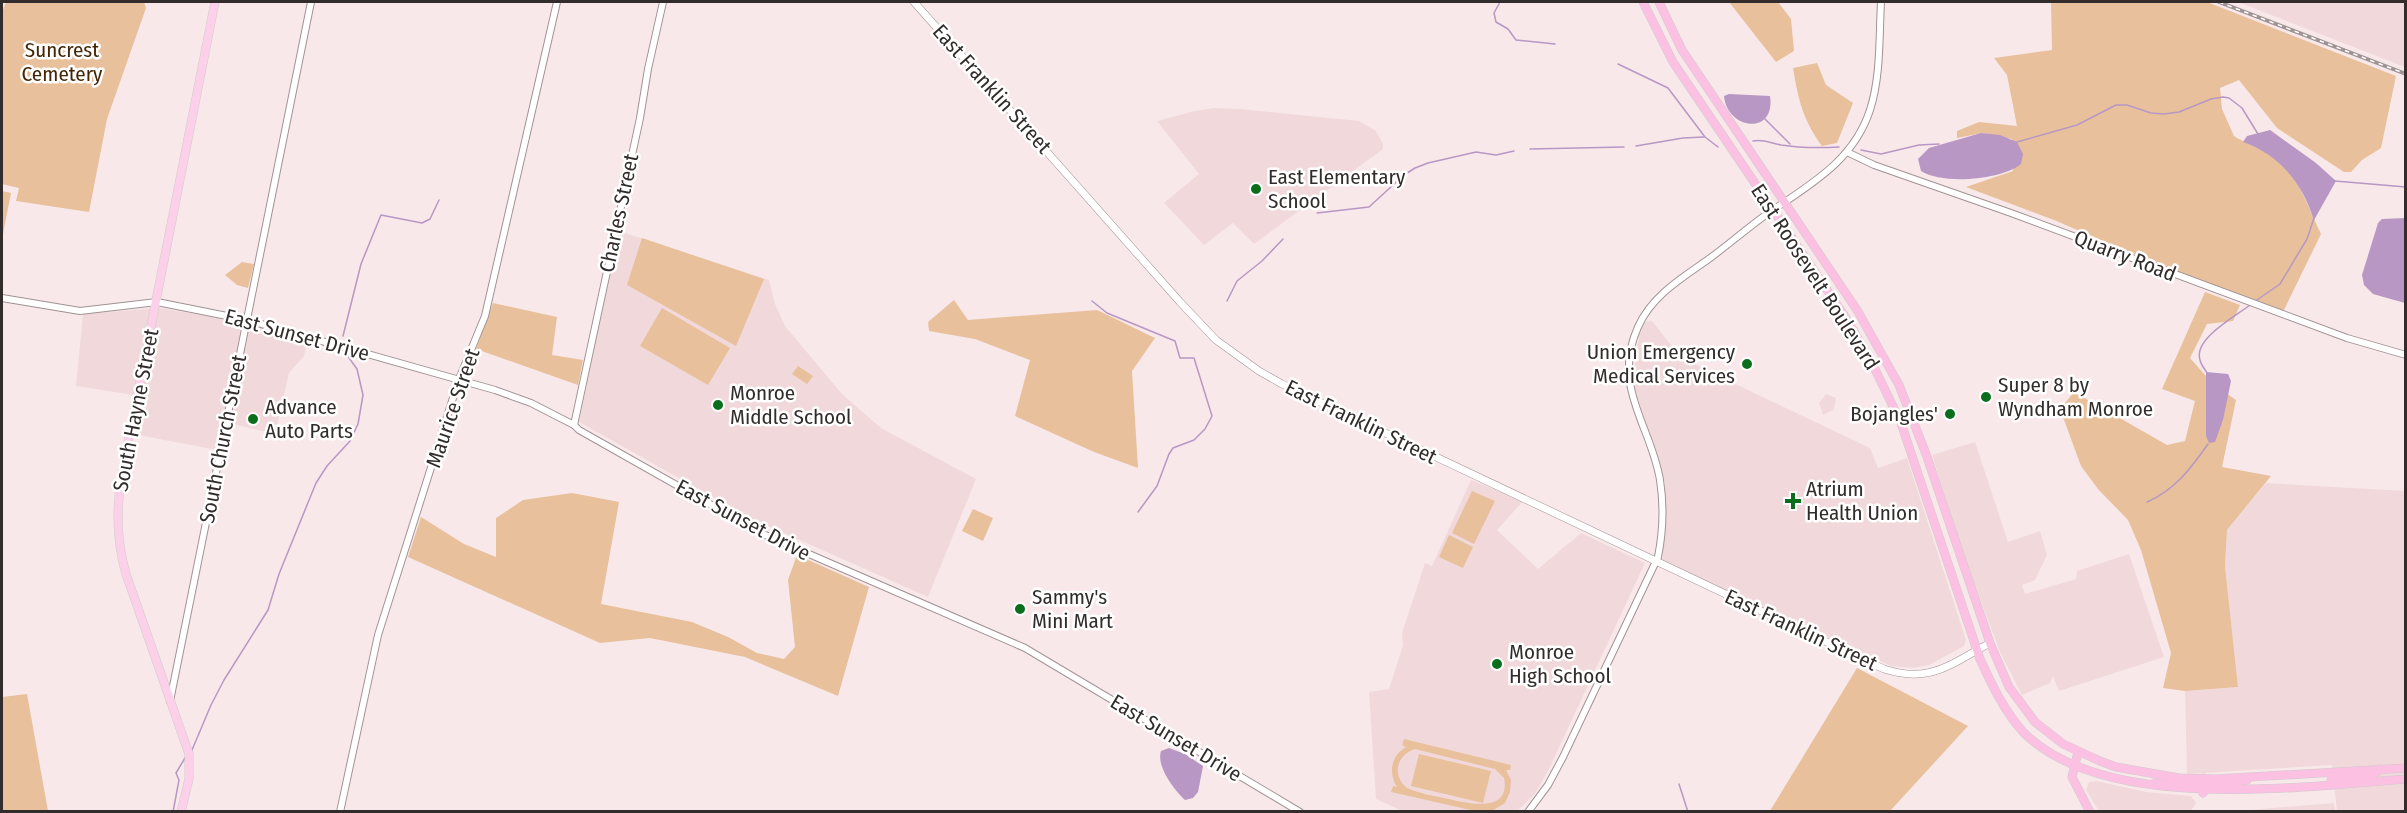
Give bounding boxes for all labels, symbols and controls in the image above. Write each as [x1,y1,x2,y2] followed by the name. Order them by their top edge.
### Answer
[927,19,1057,159] street label: East Franklin Street
[22,37,103,87] park label: Suncrest Cemetery
[594,151,644,275] street label: Charles Street
[1268,164,1406,214] place label: East Elementary School
[1745,179,1885,375] street label: East Roosevelt Boulevard
[1249,182,1263,196] marker: East Elementary School
[2070,225,2180,287] street label: Quarry Road
[222,303,372,367] street label: East Sunset Drive
[107,326,165,494] street label: South Hayne Street
[1587,339,1736,389] place label: Union Emergency Medical Services
[420,345,486,471] street label: Maurice Street
[194,352,252,526] street label: South Church Street
[1740,357,1754,371] marker: Union Emergency Medical Services
[1998,372,2153,422] place label: Super 8 by Wyndham Monroe
[1281,374,1441,470] street label: East Franklin Street
[730,380,852,430] place label: Monroe Middle School
[1979,390,1993,404] marker: Super 8 by Wyndham Monroe
[265,394,353,444] place label: Advance Auto Parts
[711,398,725,412] marker: Monroe Middle School
[1850,401,1938,427] place label: Bojangles'
[1943,407,1957,421] marker: Bojangles'
[246,412,260,426] marker: Advance Auto Parts
[671,474,815,566] street label: East Sunset Drive
[1806,476,1918,526] place label: Atrium Health Union
[1784,492,1802,510] marker: Atrium Health Union
[1721,583,1882,677] street label: East Franklin Street
[1032,584,1113,634] place label: Sammy's Mini Mart
[1013,602,1027,616] marker: Sammy's Mini Mart
[1509,639,1611,689] place label: Monroe High School
[1490,657,1504,671] marker: Monroe High School
[1106,689,1246,787] street label: East Sunset Drive

